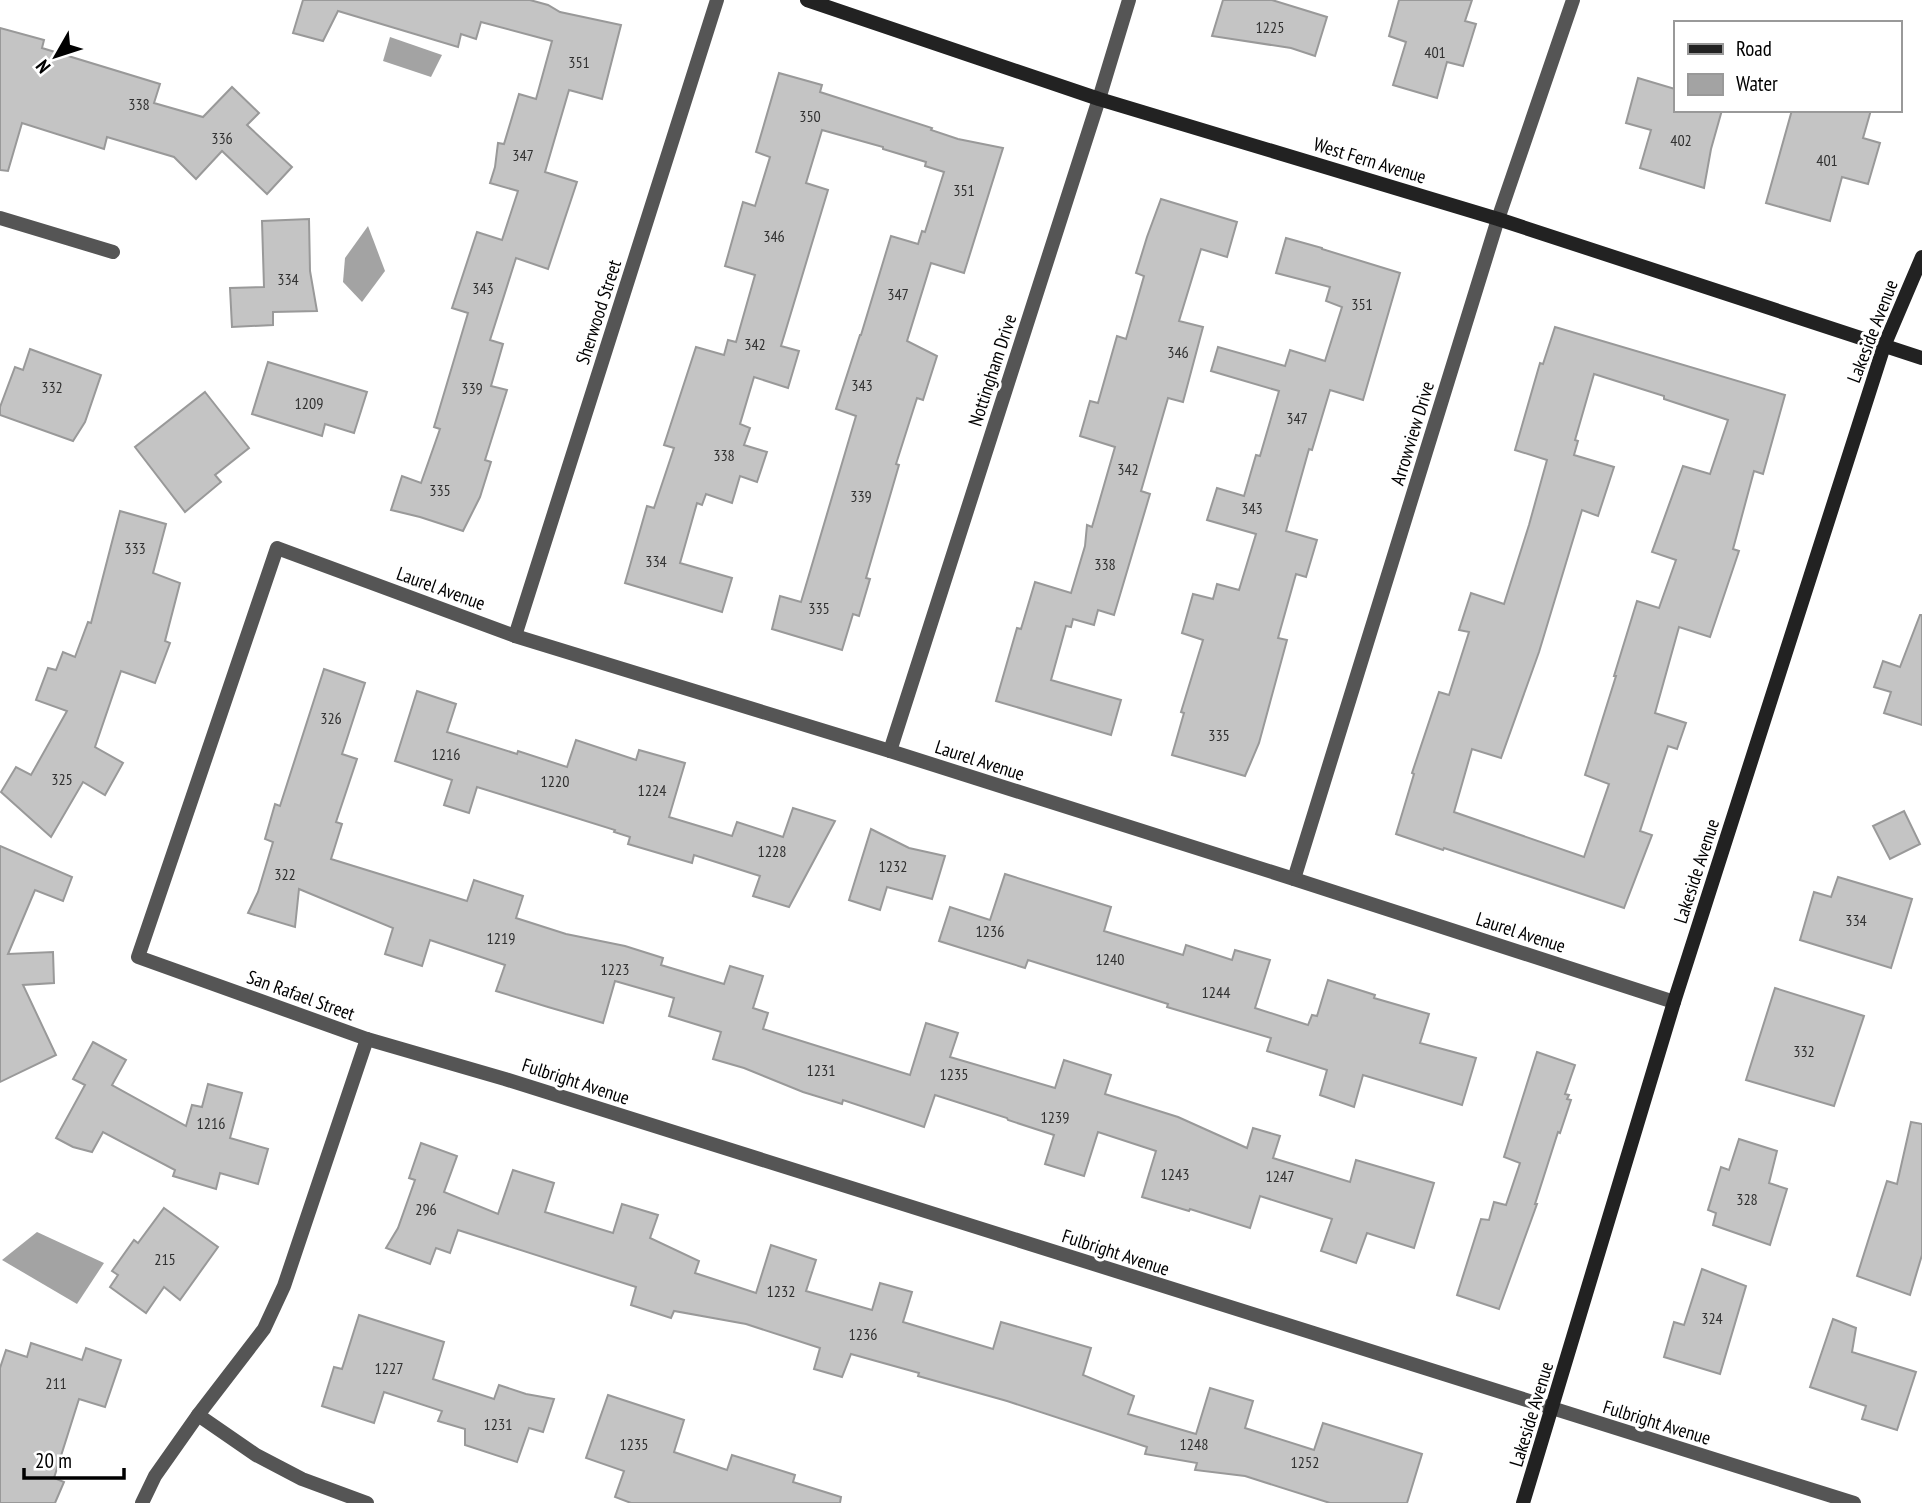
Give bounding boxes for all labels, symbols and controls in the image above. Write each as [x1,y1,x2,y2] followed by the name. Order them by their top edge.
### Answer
[1256,17,1284,37] house number: 1225
[21,21,91,91] north arrow
[1674,21,1901,112] legend
[1736,35,1772,62] text: Road
[1424,42,1446,62] house number: 401
[568,52,590,72] house number: 351
[30,55,55,78] text: N
[1736,70,1778,97] text: Water
[128,94,150,114] house number: 338
[799,106,821,126] house number: 350
[211,128,233,148] house number: 336
[1670,130,1692,150] house number: 402
[1311,132,1429,189] street label: West Fern Avenue
[512,145,534,165] house number: 347
[1816,150,1838,170] house number: 401
[953,180,975,200] house number: 351
[763,226,785,246] house number: 346
[570,256,626,367] street label: Sherwood Street
[277,269,299,289] house number: 334
[1841,276,1903,386] street label: Lakeside Avenue
[472,278,494,298] house number: 343
[887,284,909,304] house number: 347
[1351,294,1373,314] house number: 351
[963,311,1021,429] street label: Nottingham Drive
[744,334,766,354] house number: 342
[1167,342,1189,362] house number: 346
[851,375,873,395] house number: 343
[41,377,63,397] house number: 332
[461,378,483,398] house number: 339
[1385,378,1439,488] street label: Arrowview Drive
[295,393,323,413] house number: 1209
[1286,408,1308,428] house number: 347
[713,445,735,465] house number: 338
[1117,459,1139,479] house number: 342
[429,480,451,500] house number: 335
[850,486,872,506] house number: 339
[1241,498,1263,518] house number: 343
[124,538,146,558] house number: 333
[645,551,667,571] house number: 334
[1094,554,1116,574] house number: 338
[393,561,489,615] street label: Laurel Avenue
[808,598,830,618] house number: 335
[320,708,342,728] house number: 326
[1208,725,1230,745] house number: 335
[932,734,1028,786] street label: Laurel Avenue
[432,744,460,764] house number: 1216
[51,769,73,789] house number: 325
[541,771,569,791] house number: 1220
[638,780,666,800] house number: 1224
[1668,816,1724,926] street label: Lakeside Avenue
[758,841,786,861] house number: 1228
[879,856,907,876] house number: 1232
[274,864,296,884] house number: 322
[1473,906,1569,958] street label: Laurel Avenue
[1845,910,1867,930] house number: 334
[976,921,1004,941] house number: 1236
[487,928,515,948] house number: 1219
[1096,949,1124,969] house number: 1240
[601,959,629,979] house number: 1223
[244,964,359,1026] street label: San Rafael Street
[1202,982,1230,1002] house number: 1244
[1793,1041,1815,1061] house number: 332
[519,1052,633,1110] street label: Fulbright Avenue
[807,1060,835,1080] house number: 1231
[940,1064,968,1084] house number: 1235
[1041,1107,1069,1127] house number: 1239
[197,1113,225,1133] house number: 1216
[1161,1164,1189,1184] house number: 1243
[1266,1166,1294,1186] house number: 1247
[1736,1189,1758,1209] house number: 328
[415,1199,437,1219] house number: 296
[1059,1223,1173,1281] street label: Fulbright Avenue
[154,1249,176,1269] house number: 215
[767,1281,795,1301] house number: 1232
[1701,1308,1723,1328] house number: 324
[849,1324,877,1344] house number: 1236
[375,1358,403,1378] house number: 1227
[1504,1358,1558,1469] street label: Lakeside Avenue
[45,1373,67,1393] house number: 211
[1600,1394,1714,1450] street label: Fulbright Avenue
[484,1414,512,1434] house number: 1231
[620,1434,648,1454] house number: 1235
[1180,1434,1208,1454] house number: 1248
[24,1436,124,1480] scale bar
[35,1447,72,1474] text: 20 m
[1291,1452,1319,1472] house number: 1252

